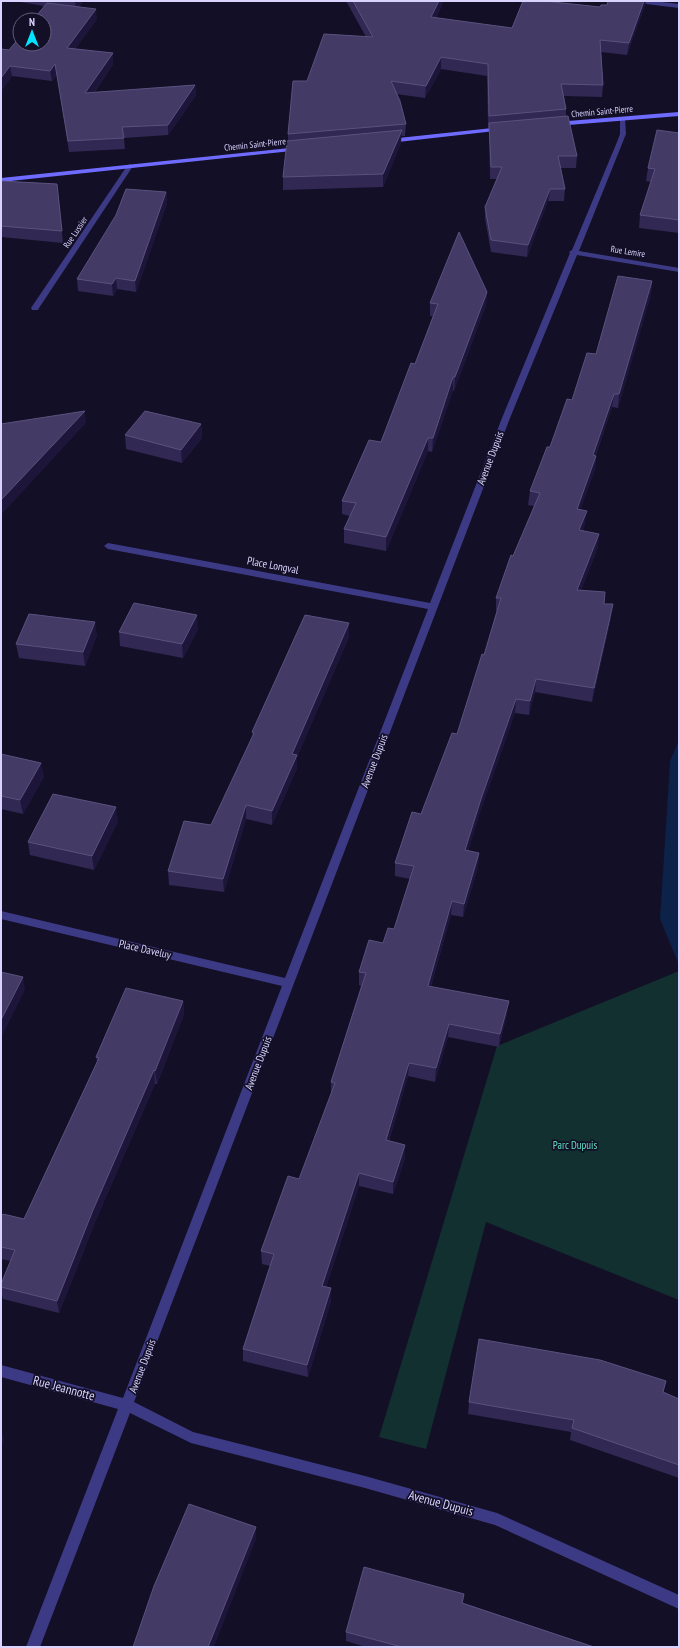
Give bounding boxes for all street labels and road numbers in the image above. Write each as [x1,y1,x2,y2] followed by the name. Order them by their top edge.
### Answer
[571,103,634,119] street label: Chemin Saint-Pierre
[224,135,287,153] street label: Chemin Saint-Pierre
[60,214,90,250] street label: Rue Lussier
[610,243,646,259] street label: Rue Lemire
[473,429,507,487] street label: Avenue Dupuis
[246,553,300,577] street label: Place Longval
[357,732,391,790] street label: Avenue Dupuis
[118,936,173,962] street label: Place Daveluy
[241,1034,275,1092] street label: Avenue Dupuis
[125,1337,159,1395] street label: Avenue Dupuis
[31,1372,97,1404] street label: Rue Jeannotte
[407,1486,475,1520] street label: Avenue Dupuis

